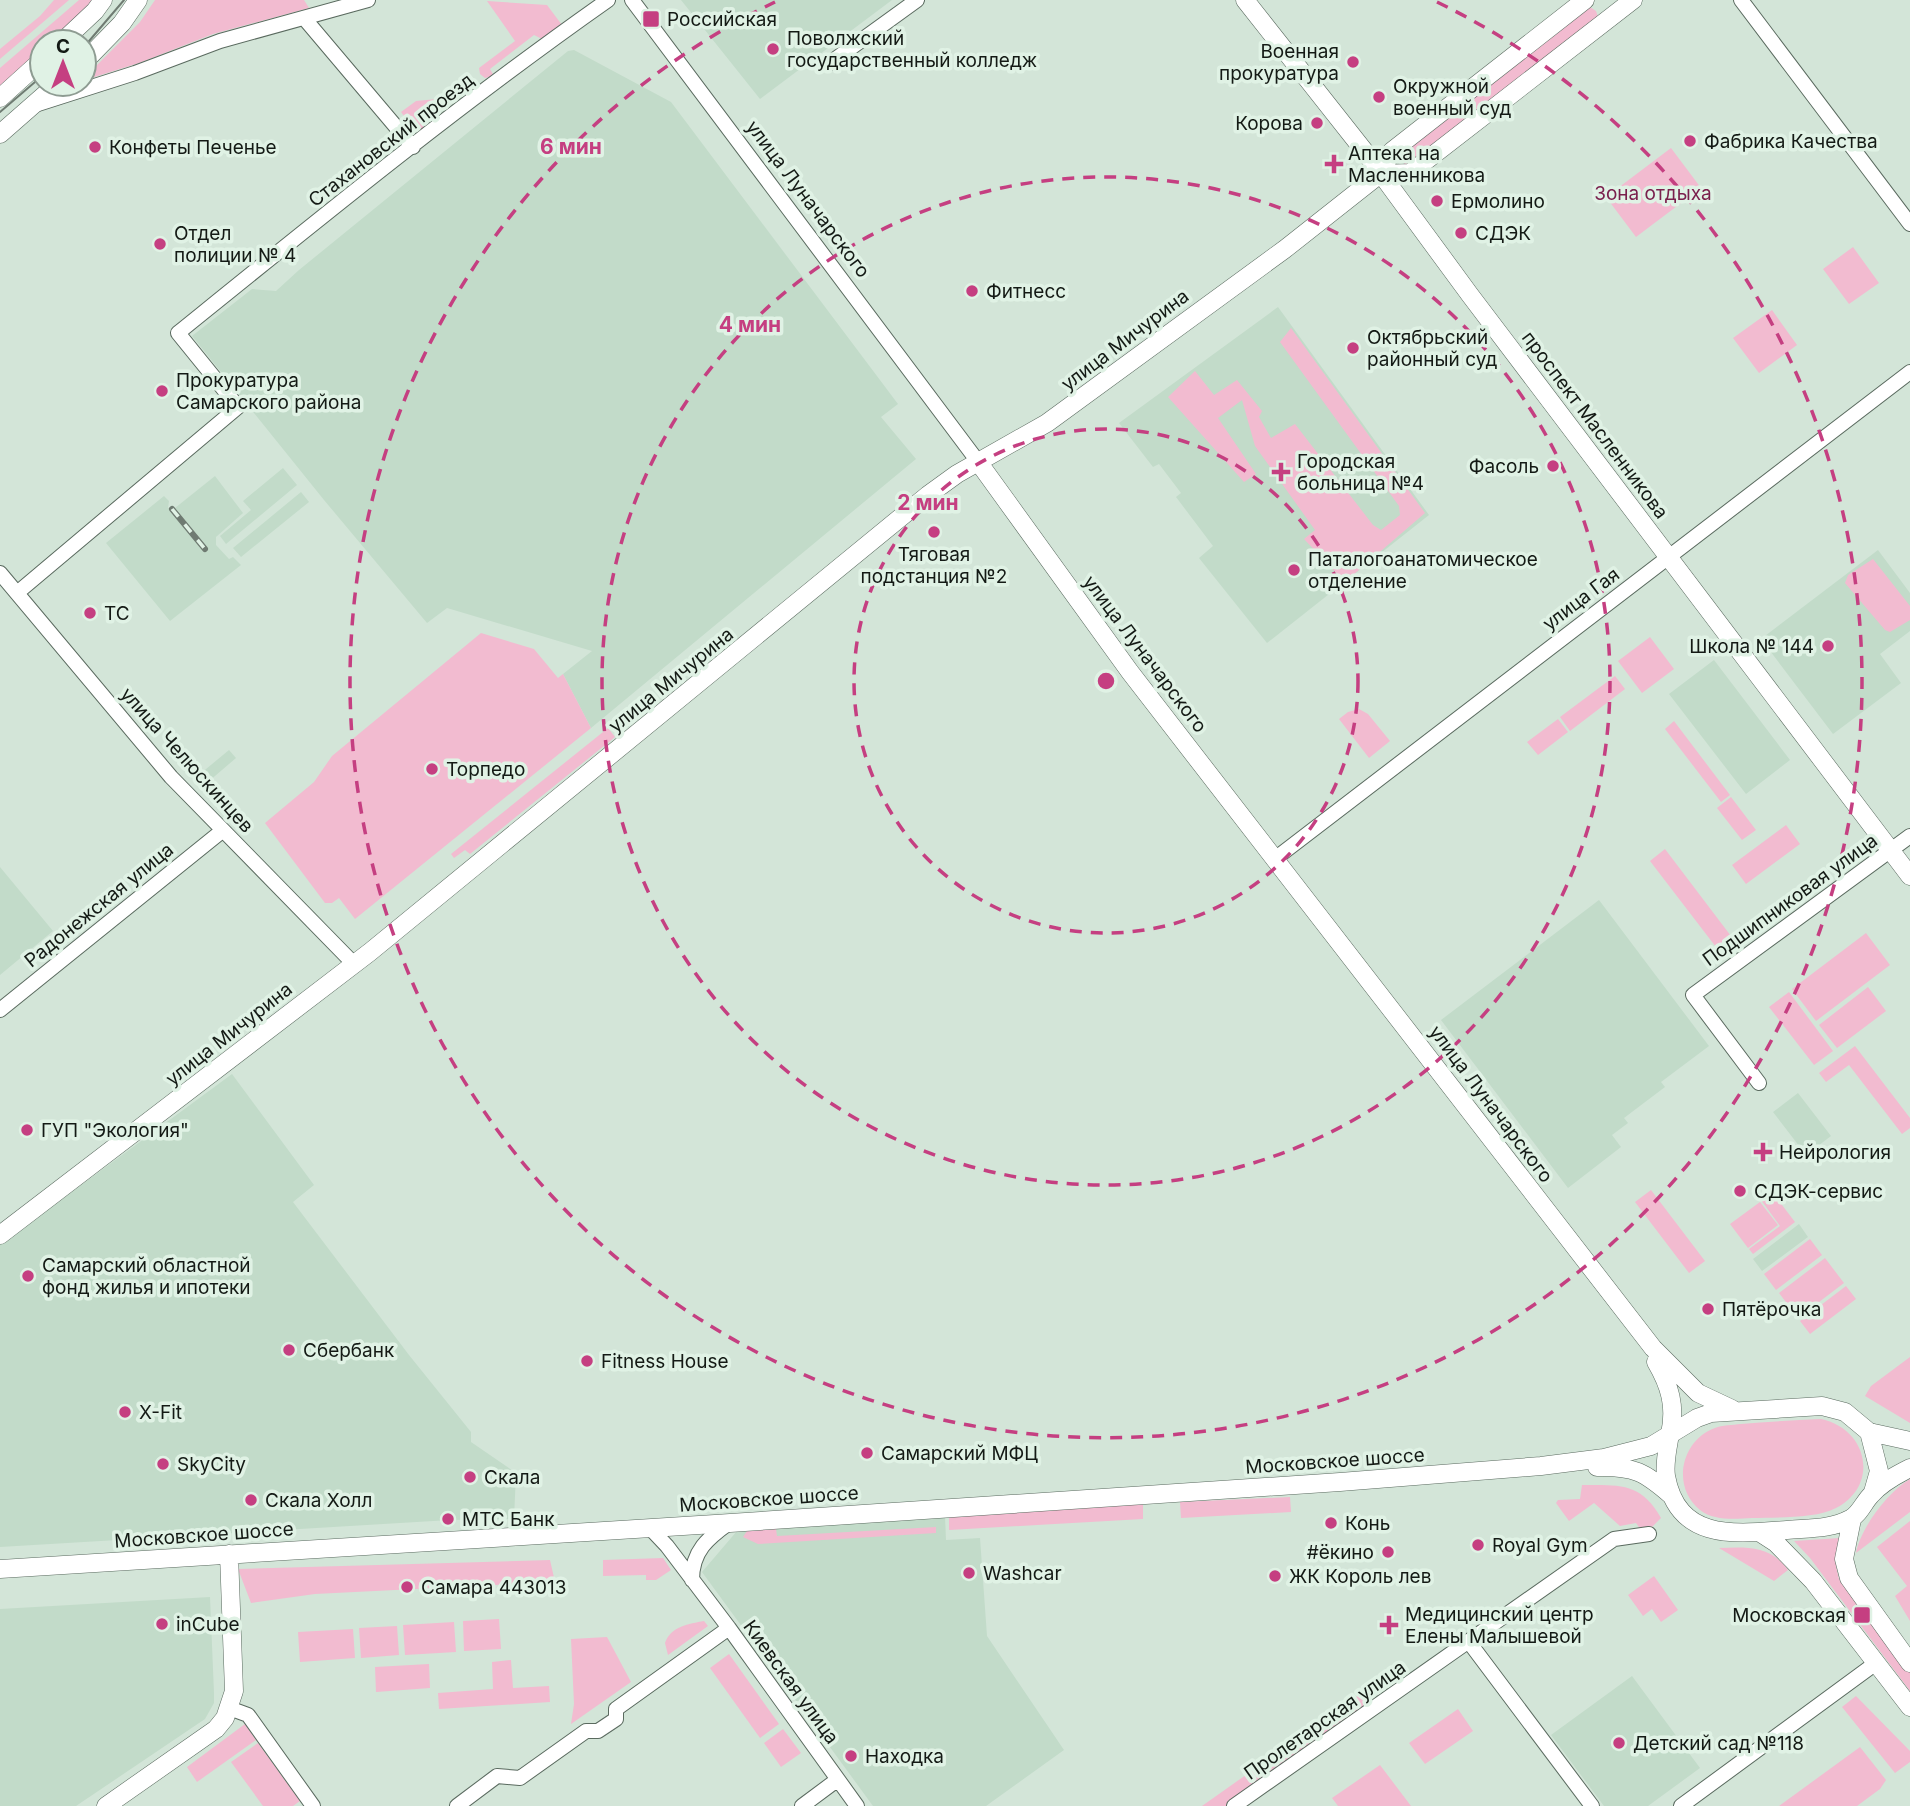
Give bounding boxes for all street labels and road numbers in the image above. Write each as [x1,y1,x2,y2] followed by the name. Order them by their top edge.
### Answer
[304,68,478,212] street label: Стахановский проезд
[741,116,875,282] street label: улица Луначарского
[1057,285,1193,395] street label: улица Мичурина
[1517,327,1673,523] street label: проспект Масленникова
[1538,563,1624,635] street label: улица Гая
[1078,571,1212,737] street label: улица Луначарского
[604,623,738,737] street label: улица Мичурина
[116,683,258,837] street label: улица Челюскинцев
[1698,829,1882,971] street label: Подшипниковая улица
[20,838,178,972] street label: Радонежская улица
[161,978,297,1090] street label: улица Мичурина
[1424,1021,1558,1187] street label: улица Луначарского
[1245,1443,1425,1479] street label: Московское шоссе
[679,1481,859,1517] street label: Московское шоссе
[114,1517,294,1553] street label: Московское шоссе
[738,1616,844,1748] street label: Киевская улица
[1240,1656,1410,1784] street label: Пролетарская улица

